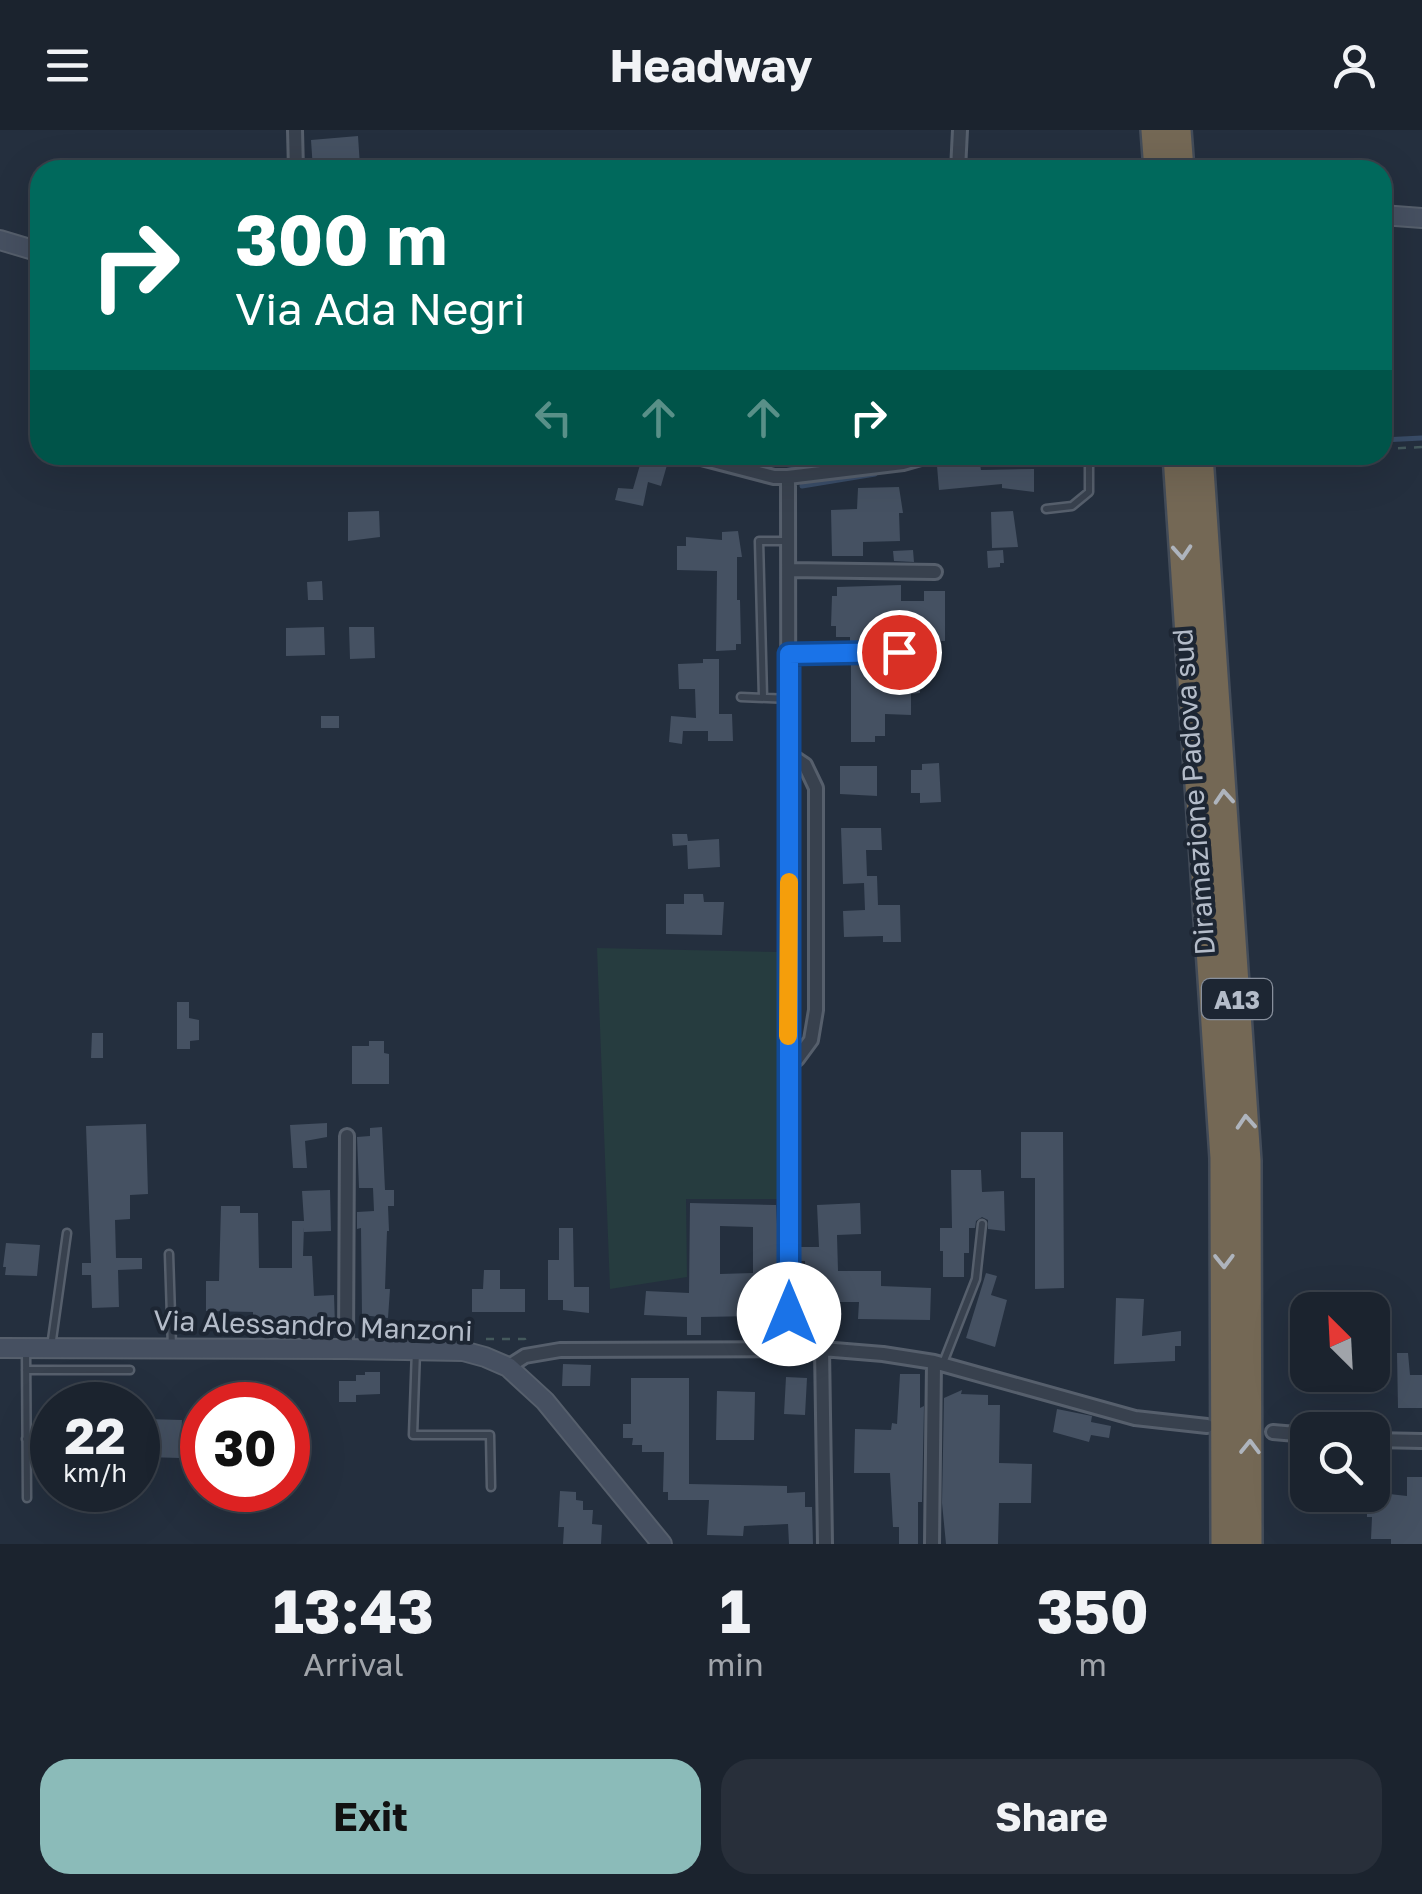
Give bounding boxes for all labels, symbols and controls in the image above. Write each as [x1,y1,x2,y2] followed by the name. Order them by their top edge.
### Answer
[40,38,95,93] icon: menu
[609,38,813,92] text: Headway
[1327,38,1382,93] icon: person
[235,196,447,280] text: 300 m
[70,200,200,330] icon: right
[235,281,526,335] text: Via Ada Negri
[526,390,581,445] icon: left
[631,390,686,445] icon: ahead
[736,390,791,445] icon: ahead
[841,390,896,445] icon: right
[1171,545,1193,561] one-way arrow
[857,610,942,695] pin
[872,625,927,680] icon: arrive
[1165,628,1221,956] street label: Diramazione Padova sud
[1213,789,1235,805] one-way arrow
[1202,979,1272,1019] road number: A13
[1235,1113,1257,1129] one-way arrow
[1214,1253,1235,1269] one-way arrow
[737,1262,841,1366] position arrow
[1290,1292,1390,1392] north arrow
[1290,1292,1390,1512] map controls
[153,1303,473,1347] street label: Via Alessandro Manzoni
[180,1382,310,1512] speed limit sign: 30
[64,1405,125,1465] text: 22
[1290,1412,1390,1512] button: search
[1239,1438,1261,1454] one-way arrow
[63,1457,127,1488] text: km/h
[273,1574,434,1646] text: 13:43
[720,1574,751,1646] text: 1
[1037,1574,1149,1646] text: 350
[303,1645,404,1683] text: Arrival
[707,1645,764,1683] text: min
[1079,1645,1107,1683] text: m
[40,1759,701,1874] button: Exit
[721,1759,1382,1874] button: Share

